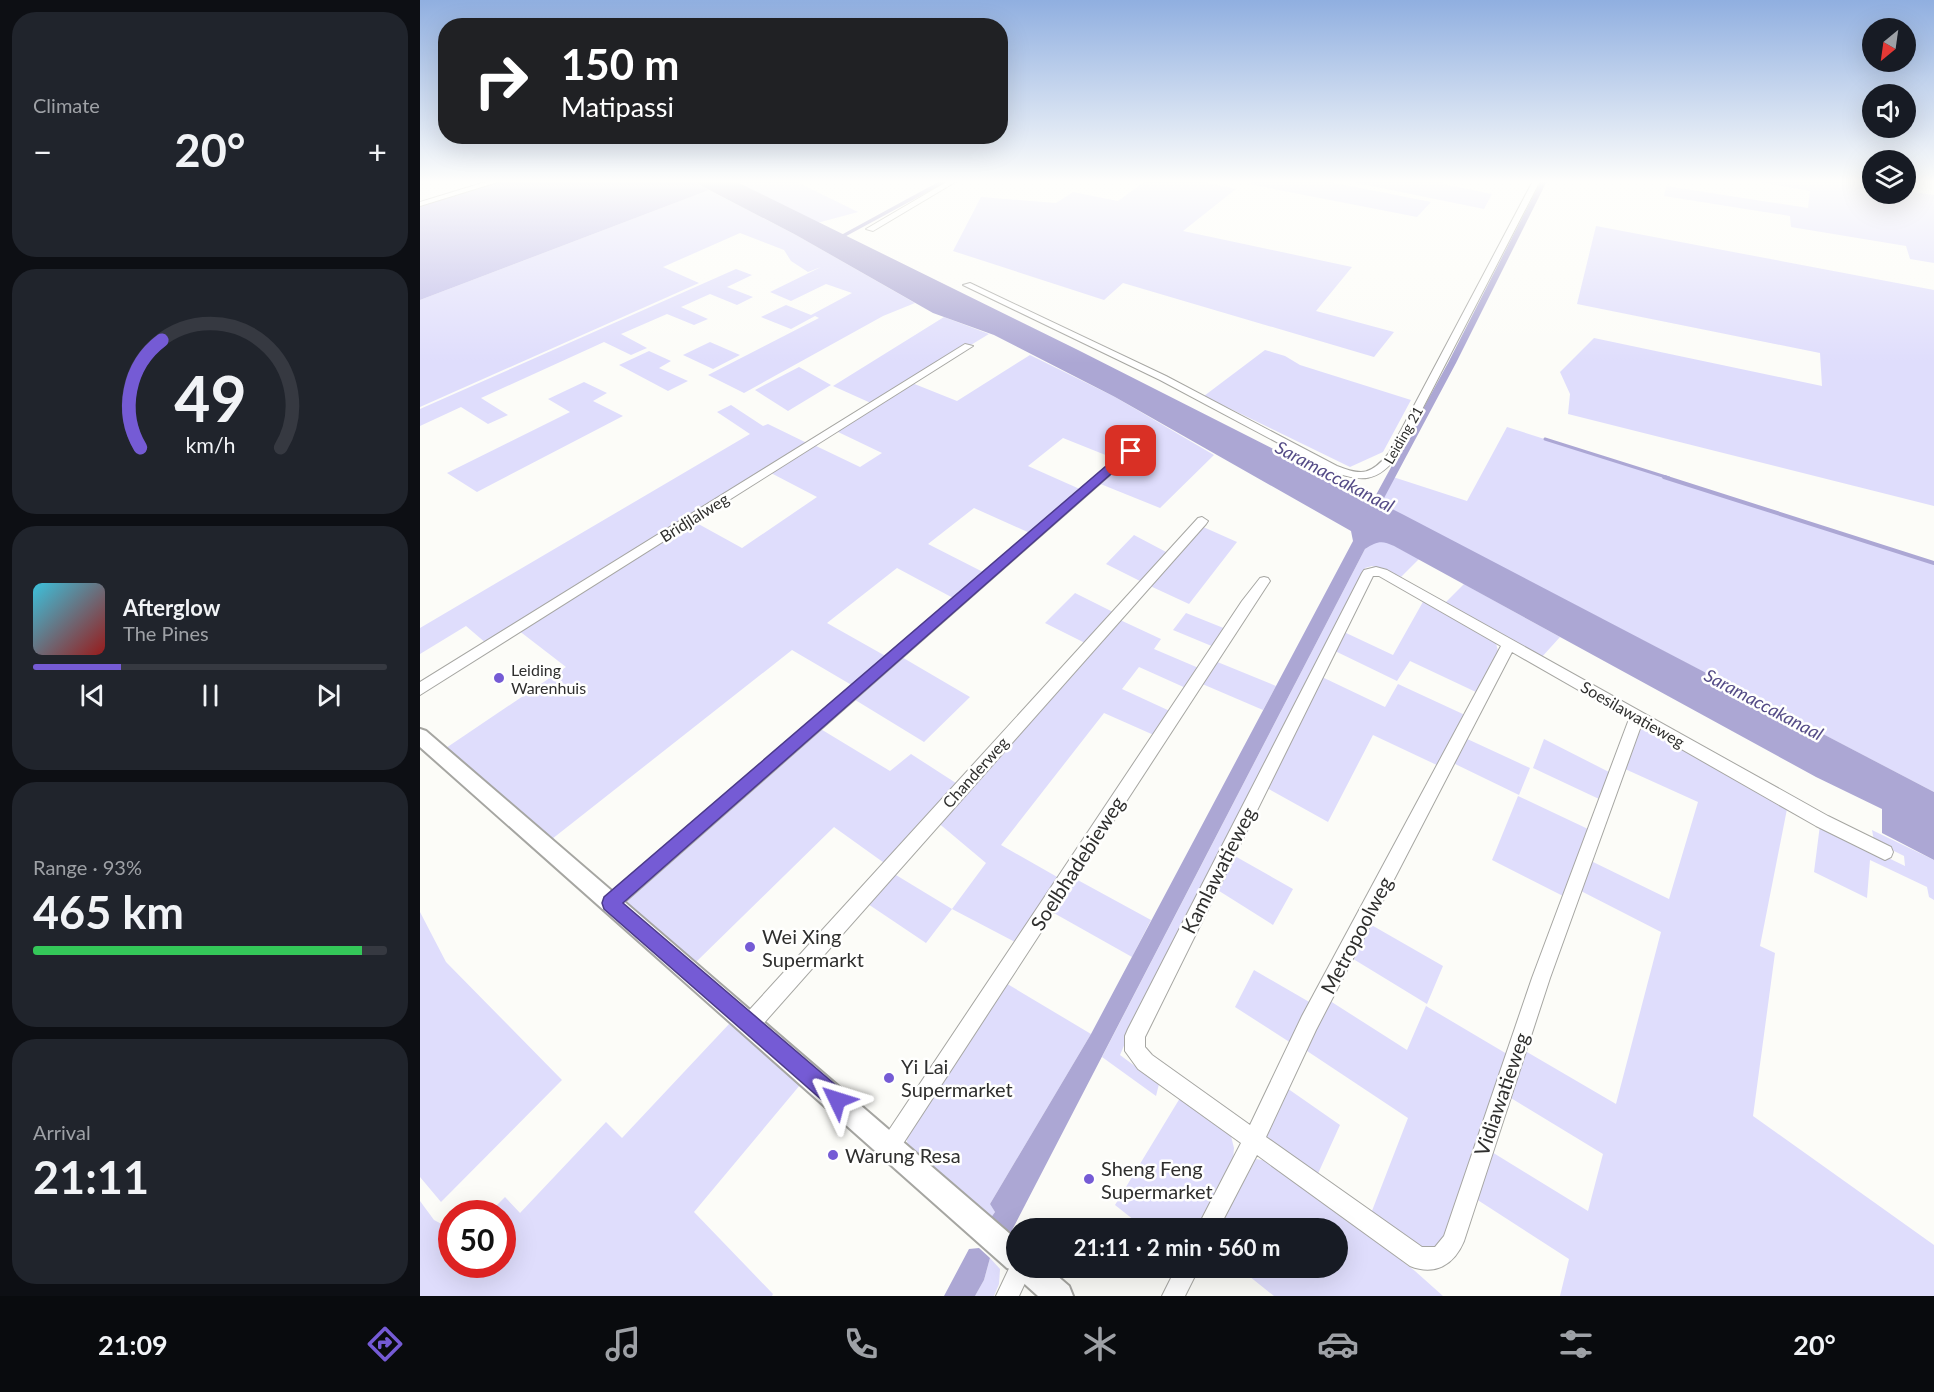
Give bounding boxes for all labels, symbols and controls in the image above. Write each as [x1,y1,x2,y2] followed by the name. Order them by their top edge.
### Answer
[1862,18,1916,72] north arrow
[1862,18,1916,204] map controls
[561,39,679,89] text: 150 m
[462,42,540,120] icon: right
[1862,84,1916,138] button: sound
[561,90,674,123] text: Matipassi
[33,93,100,117] text: Climate
[175,123,245,177] text: 20°
[33,131,52,171] text: −
[368,131,387,171] text: +
[1862,150,1916,204] button: layers
[174,360,246,435] text: 49
[1380,403,1426,467] street label: Leiding 21
[1105,425,1156,476] pin
[185,433,235,459] text: km/h
[1114,434,1147,467] icon: arrive
[1272,436,1398,516] water label: Saramaccakanaal
[656,488,732,546] street label: Bridjlalweg
[123,594,220,621] text: Afterglow
[123,621,209,645] text: The Pines
[511,660,586,697] place label: Leiding Warenhuis
[1701,664,1827,744] water label: Saramaccakanaal
[492,671,506,685] marker: Leiding Warenhuis
[1578,677,1688,751] street label: Soesilawatieweg
[76,679,109,712] icon: previous
[194,679,227,712] icon: pause
[312,679,345,712] icon: next
[938,733,1012,811] street label: Chanderweg
[1025,792,1129,934] street label: Soelbhadebieweg
[1176,803,1260,937] street label: Kamlawatieweg
[33,855,142,879] text: Range · 93%
[1315,872,1397,998] street label: Metropoolweg
[33,885,184,939] text: 465 km
[762,924,864,971] place label: Wei Xing Supermarkt
[743,940,757,954] marker: Wei Xing Supermarkt
[1469,1029,1533,1159] street label: Vidiawatieweg
[901,1054,1013,1101] place label: Yi Lai Supermarket
[805,1068,869,1132] position arrow
[882,1071,896,1085] marker: Yi Lai Supermarket
[33,1120,91,1144] text: Arrival
[845,1143,961,1167] place label: Warung Resa
[826,1148,840,1162] marker: Warung Resa
[33,1150,149,1204] text: 21:11
[1101,1156,1213,1203] place label: Sheng Feng Supermarket
[1082,1172,1096,1186] marker: Sheng Feng Supermarket
[438,1200,516,1278] speed limit sign: 50
[1074,1234,1280,1261] text: 21:11 · 2 min · 560 m
[364,1323,406,1365] icon: directions
[602,1323,644,1365] icon: music
[840,1323,882,1365] icon: phone
[1079,1323,1121,1365] icon: climate
[1317,1323,1359,1365] icon: car
[1555,1323,1597,1365] icon: filters
[98,1328,168,1361] text: 21:09
[1793,1328,1836,1361] text: 20°

